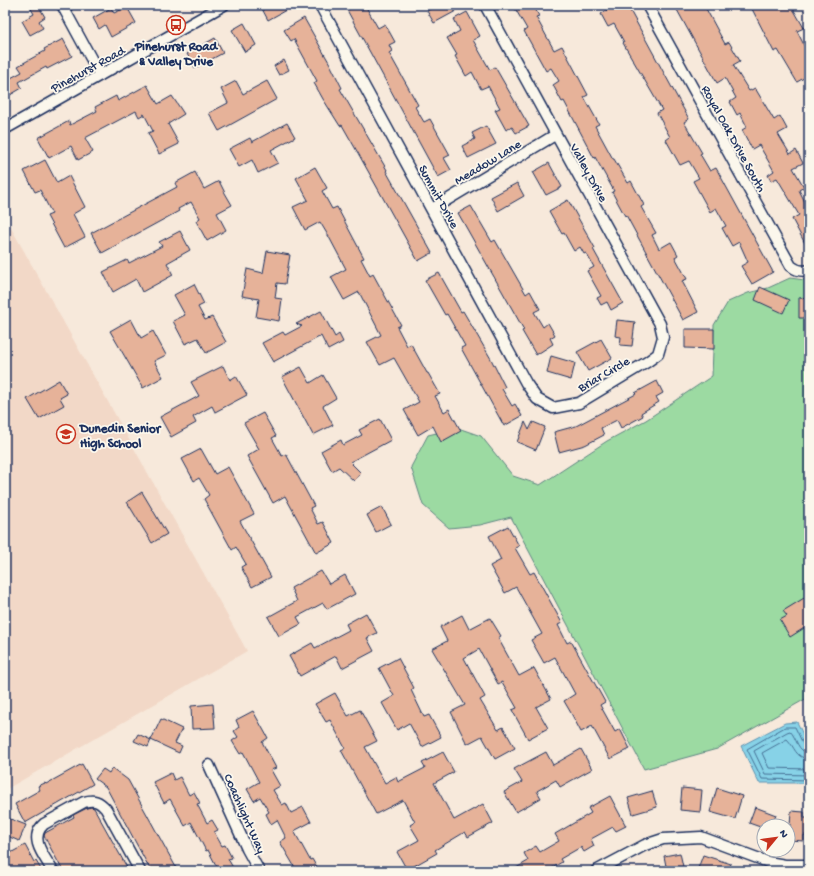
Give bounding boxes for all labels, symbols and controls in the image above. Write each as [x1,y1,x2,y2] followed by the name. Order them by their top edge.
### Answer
[165,14,187,36] bus stop icon: Pinehurst Road & Valley Drive
[134,40,218,70] place label: Pinehurst Road & Valley Drive
[48,43,129,97] street label: Pinehurst Road
[697,83,768,195] street label: Royal Oak Drive South
[452,137,525,189] street label: Meadow Lane
[565,140,610,205] street label: Valley Drive
[414,163,462,232] street label: Summit Drive
[575,354,633,397] street label: Briar Circle
[79,422,162,452] place label: Dunedin Senior High School
[55,423,77,445] school or university icon: Dunedin Senior High School
[219,772,268,857] street label: Coachlight Way
[756,818,796,858] north arrow
[776,828,790,840] text: N

